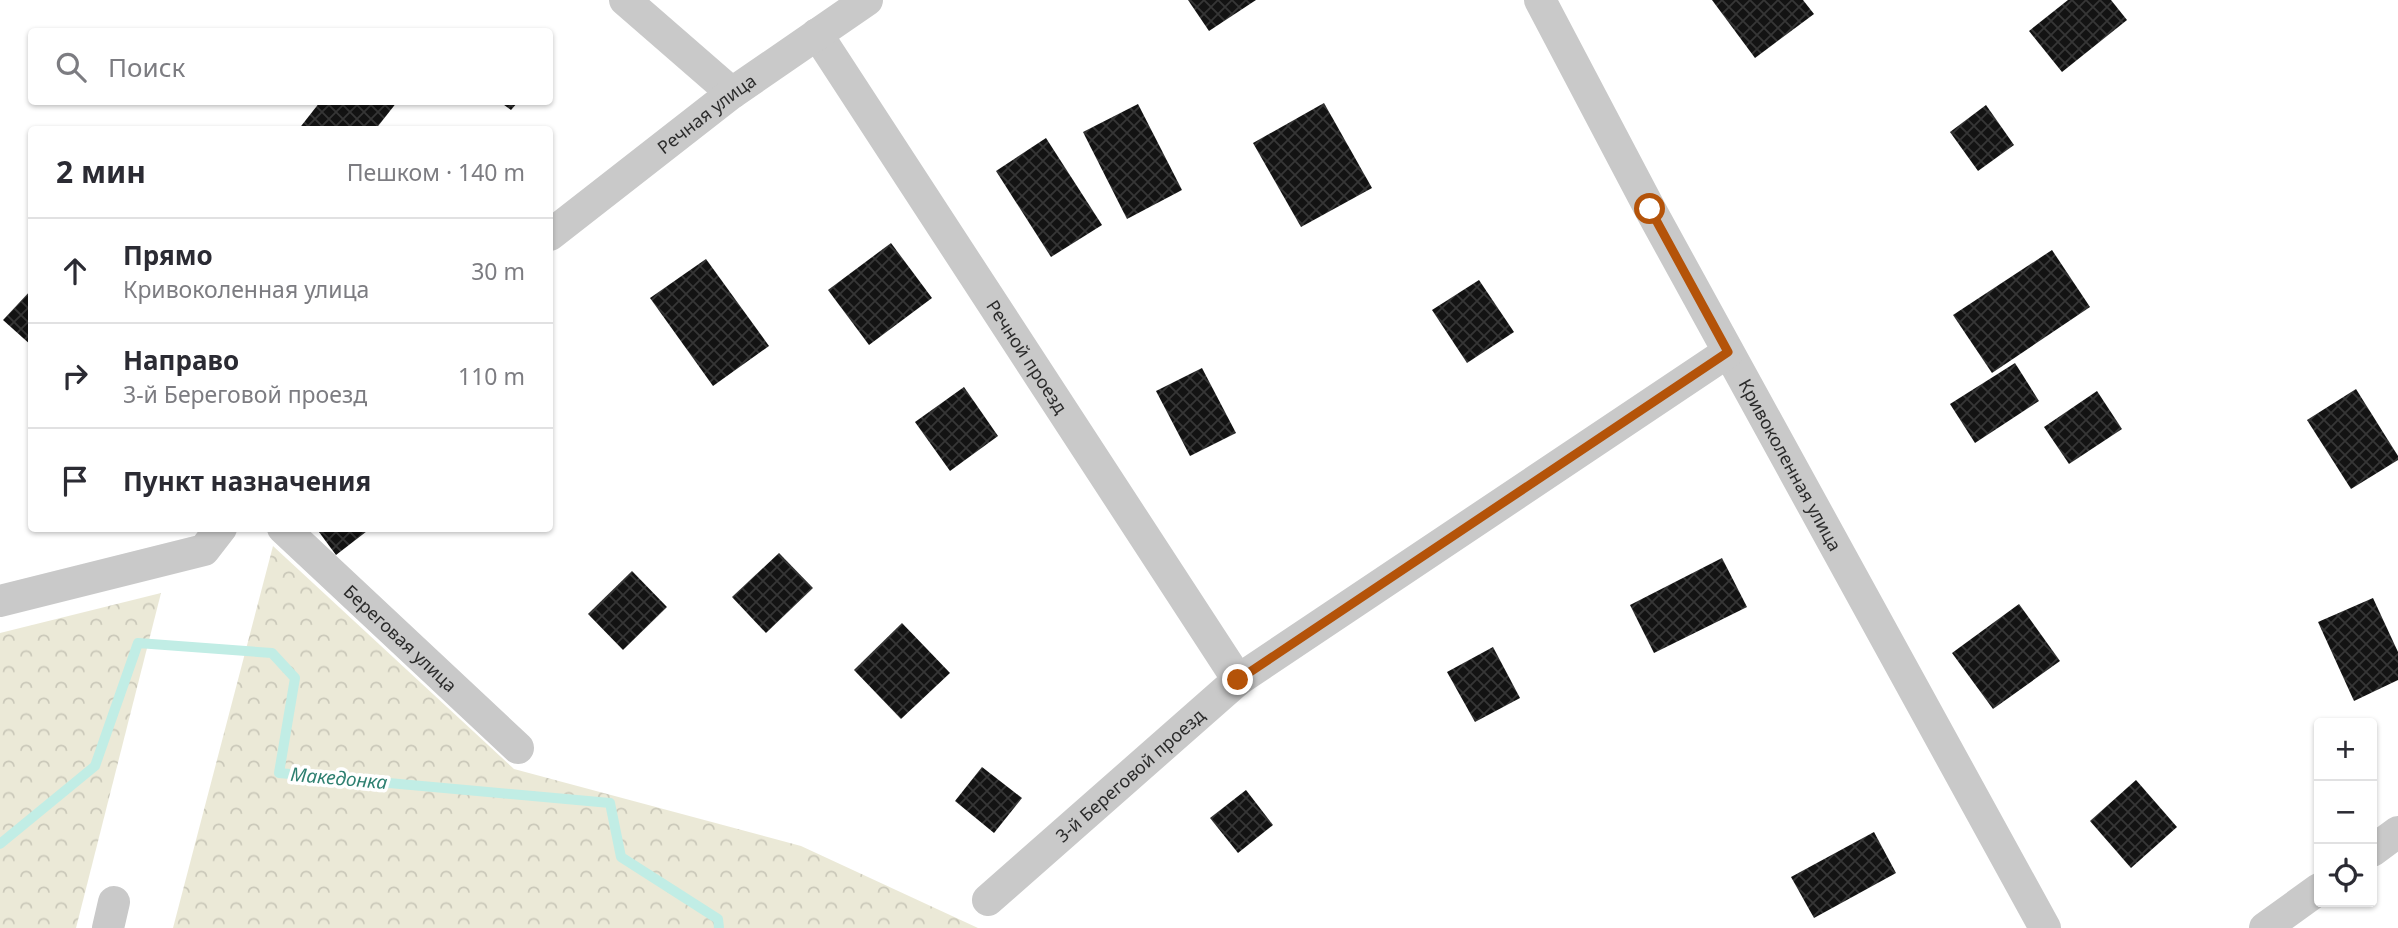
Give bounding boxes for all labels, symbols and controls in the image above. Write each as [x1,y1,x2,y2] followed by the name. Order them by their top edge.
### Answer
[28,28,553,105] search box
[52,48,90,86] icon: search
[108,49,185,85] text: Поиск
[652,68,760,159] street label: Речная улица
[56,151,146,192] text: 2 мин
[347,156,525,188] text: Пешком · 140 m
[1634,193,1665,224] route start
[123,237,213,273] text: Прямо
[56,252,94,290] icon: ahead
[471,255,525,287] text: 30 m
[123,273,369,305] text: Кривоколенная улица
[981,295,1073,418] street label: Речной проезд
[123,342,239,378] text: Направо
[56,357,94,395] icon: right
[458,360,525,392] text: 110 m
[1734,374,1847,555] street label: Кривоколенная улица
[123,378,367,410] text: 3-й Береговой проезд
[56,462,94,500] icon: arrive
[123,463,371,499] text: Пункт назначения
[339,579,462,697] street label: Береговая улица
[1222,664,1253,695] route end
[1050,703,1210,847] street label: 3-й Береговой проезд
[2314,718,2377,907] map controls
[2314,718,2377,781] button: +
[290,761,389,795] water label: Македонка
[2314,781,2377,844] button: −
[2314,844,2377,907] button: locate

